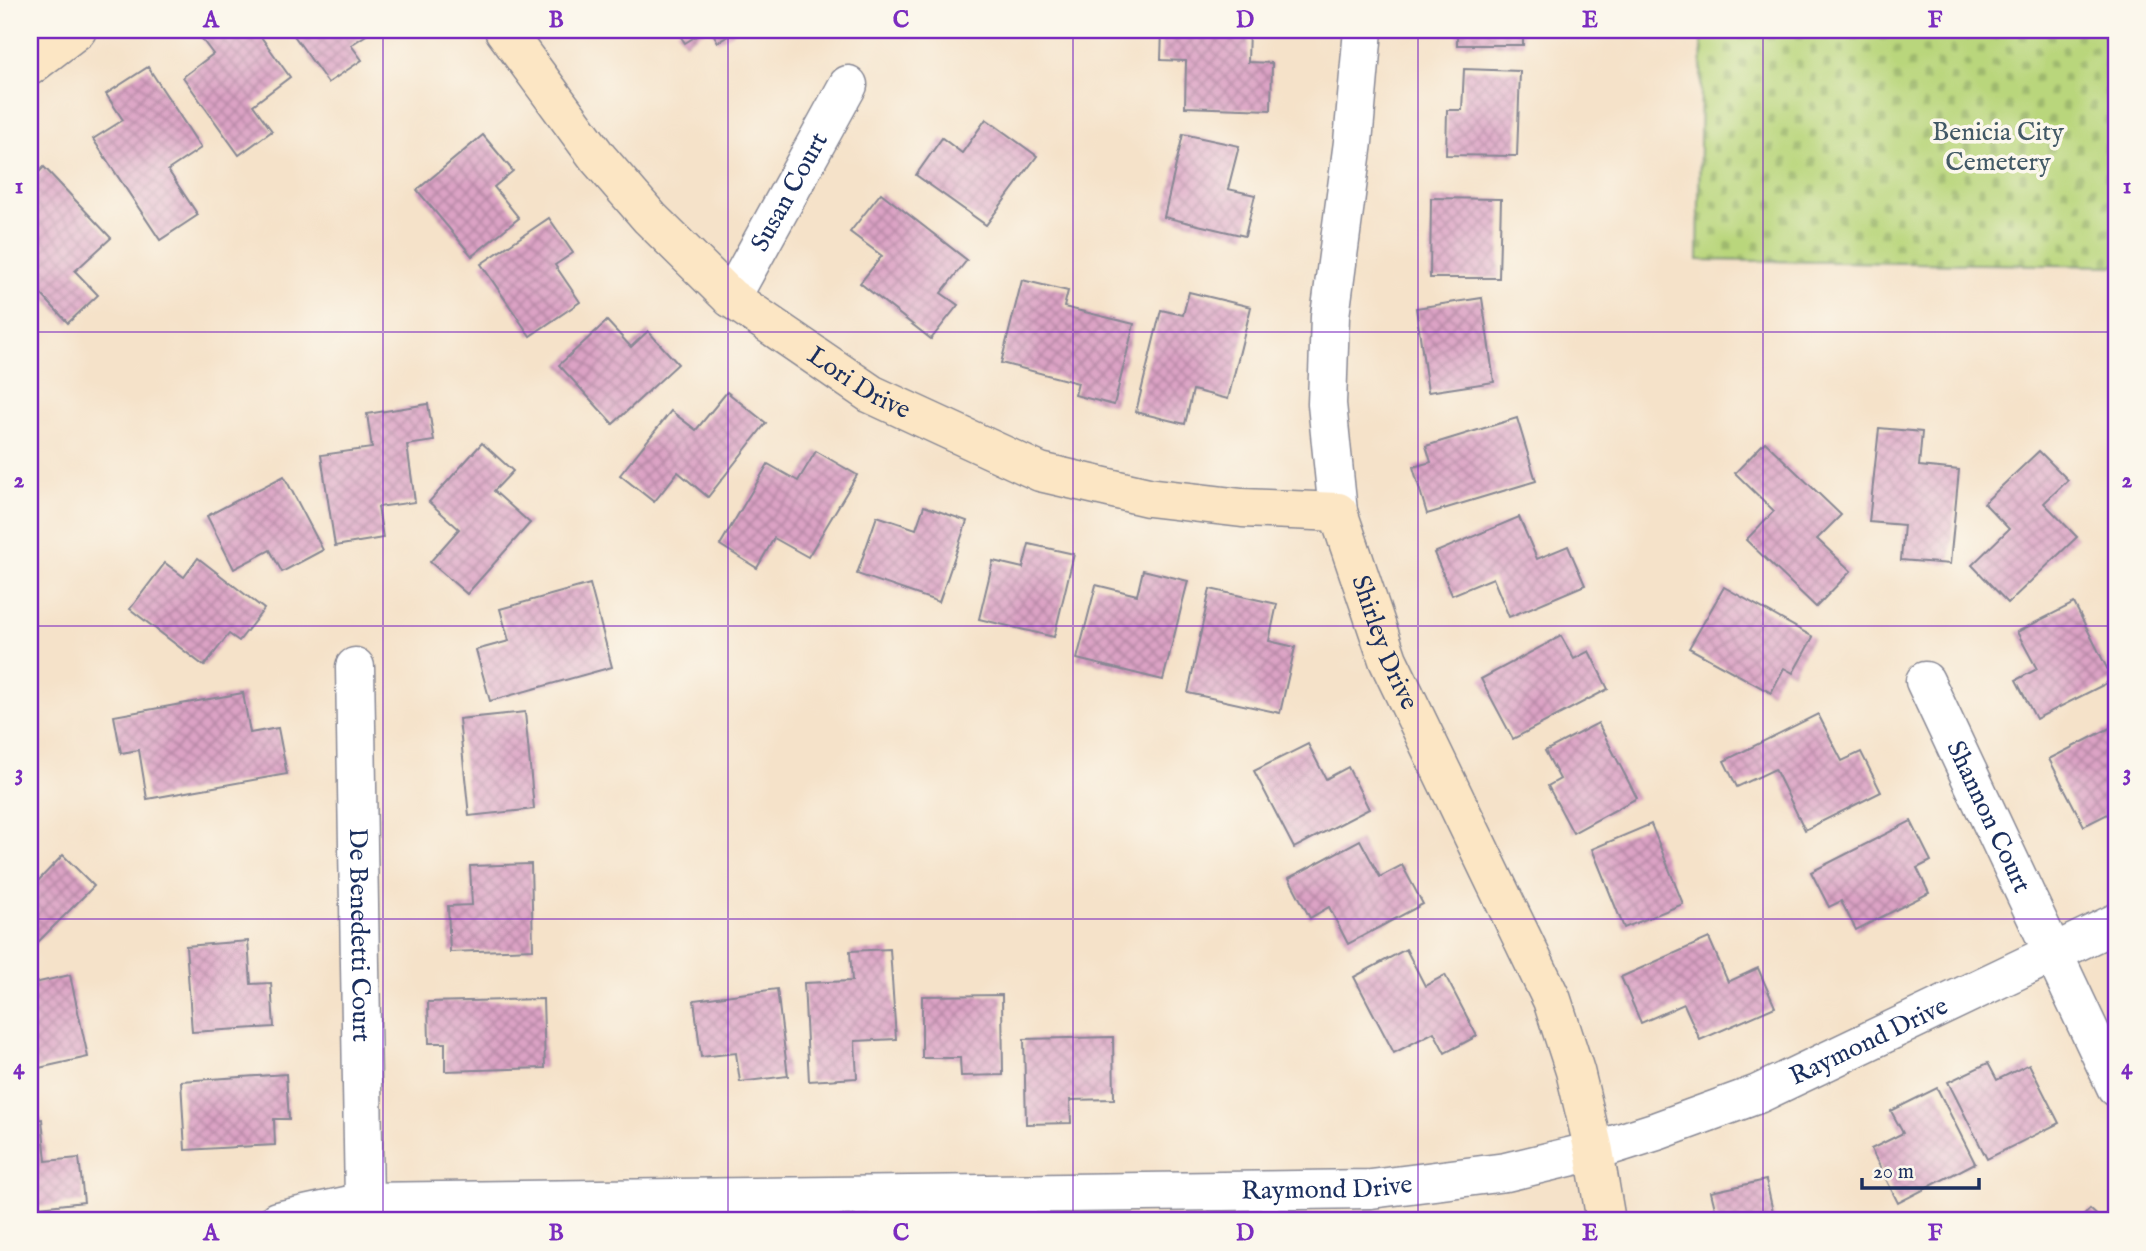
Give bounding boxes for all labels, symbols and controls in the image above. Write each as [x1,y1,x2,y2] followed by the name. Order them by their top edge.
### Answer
[202,6,220,35] text: A
[548,6,564,35] text: B
[893,6,910,35] text: C
[1236,6,1254,35] text: D
[1582,6,1598,35] text: E
[1928,6,1943,35] text: F
[1932,116,2064,179] park label: Benicia City Cemetery
[743,126,835,257] street label: Susan Court
[15,172,23,201] text: 1
[2123,172,2131,201] text: 1
[801,339,916,427] street label: Lori Drive
[14,466,25,495] text: 2
[2122,466,2133,495] text: 2
[1344,571,1426,715] street label: Shirley Drive
[1939,735,2039,898] street label: Shannon Court
[15,759,23,788] text: 3
[2123,759,2131,788] text: 3
[341,828,378,1042] street label: De Benedetti Court
[1784,989,1953,1093] street label: Raymond Drive
[13,1053,25,1082] text: 4
[2121,1053,2133,1082] text: 4
[1862,1146,1980,1190] scale bar
[1873,1159,1914,1186] text: 20 m
[1241,1167,1414,1207] street label: Raymond Drive
[202,1219,220,1248] text: A
[548,1219,564,1248] text: B
[893,1219,910,1248] text: C
[1236,1219,1254,1248] text: D
[1582,1219,1598,1248] text: E
[1928,1219,1943,1248] text: F

